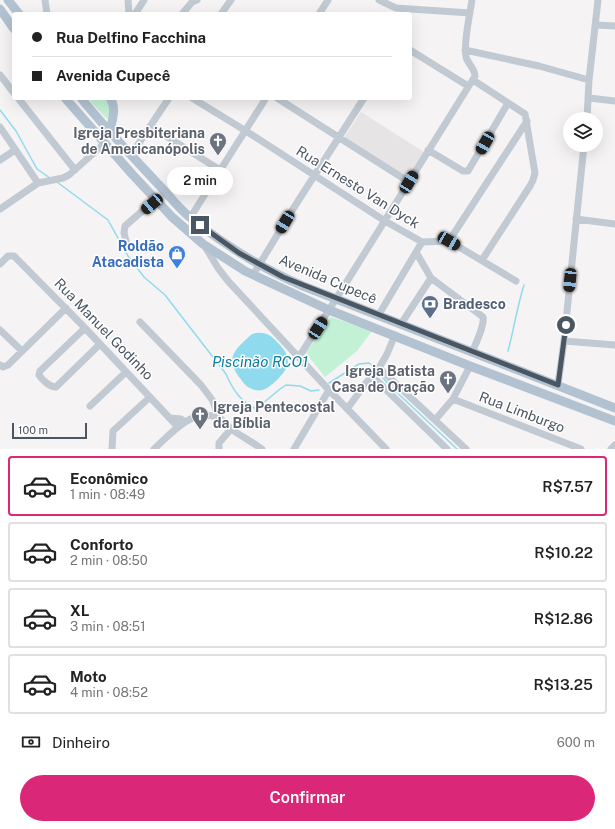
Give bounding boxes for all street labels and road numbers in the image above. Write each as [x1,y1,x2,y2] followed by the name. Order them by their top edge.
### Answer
[293,143,423,232] street label: Rua Ernesto Van Dyck
[277,251,379,307] street label: Avenida Cupecê
[51,275,157,383] street label: Rua Manuel Godinho
[477,388,567,436] street label: Rua Limburgo

